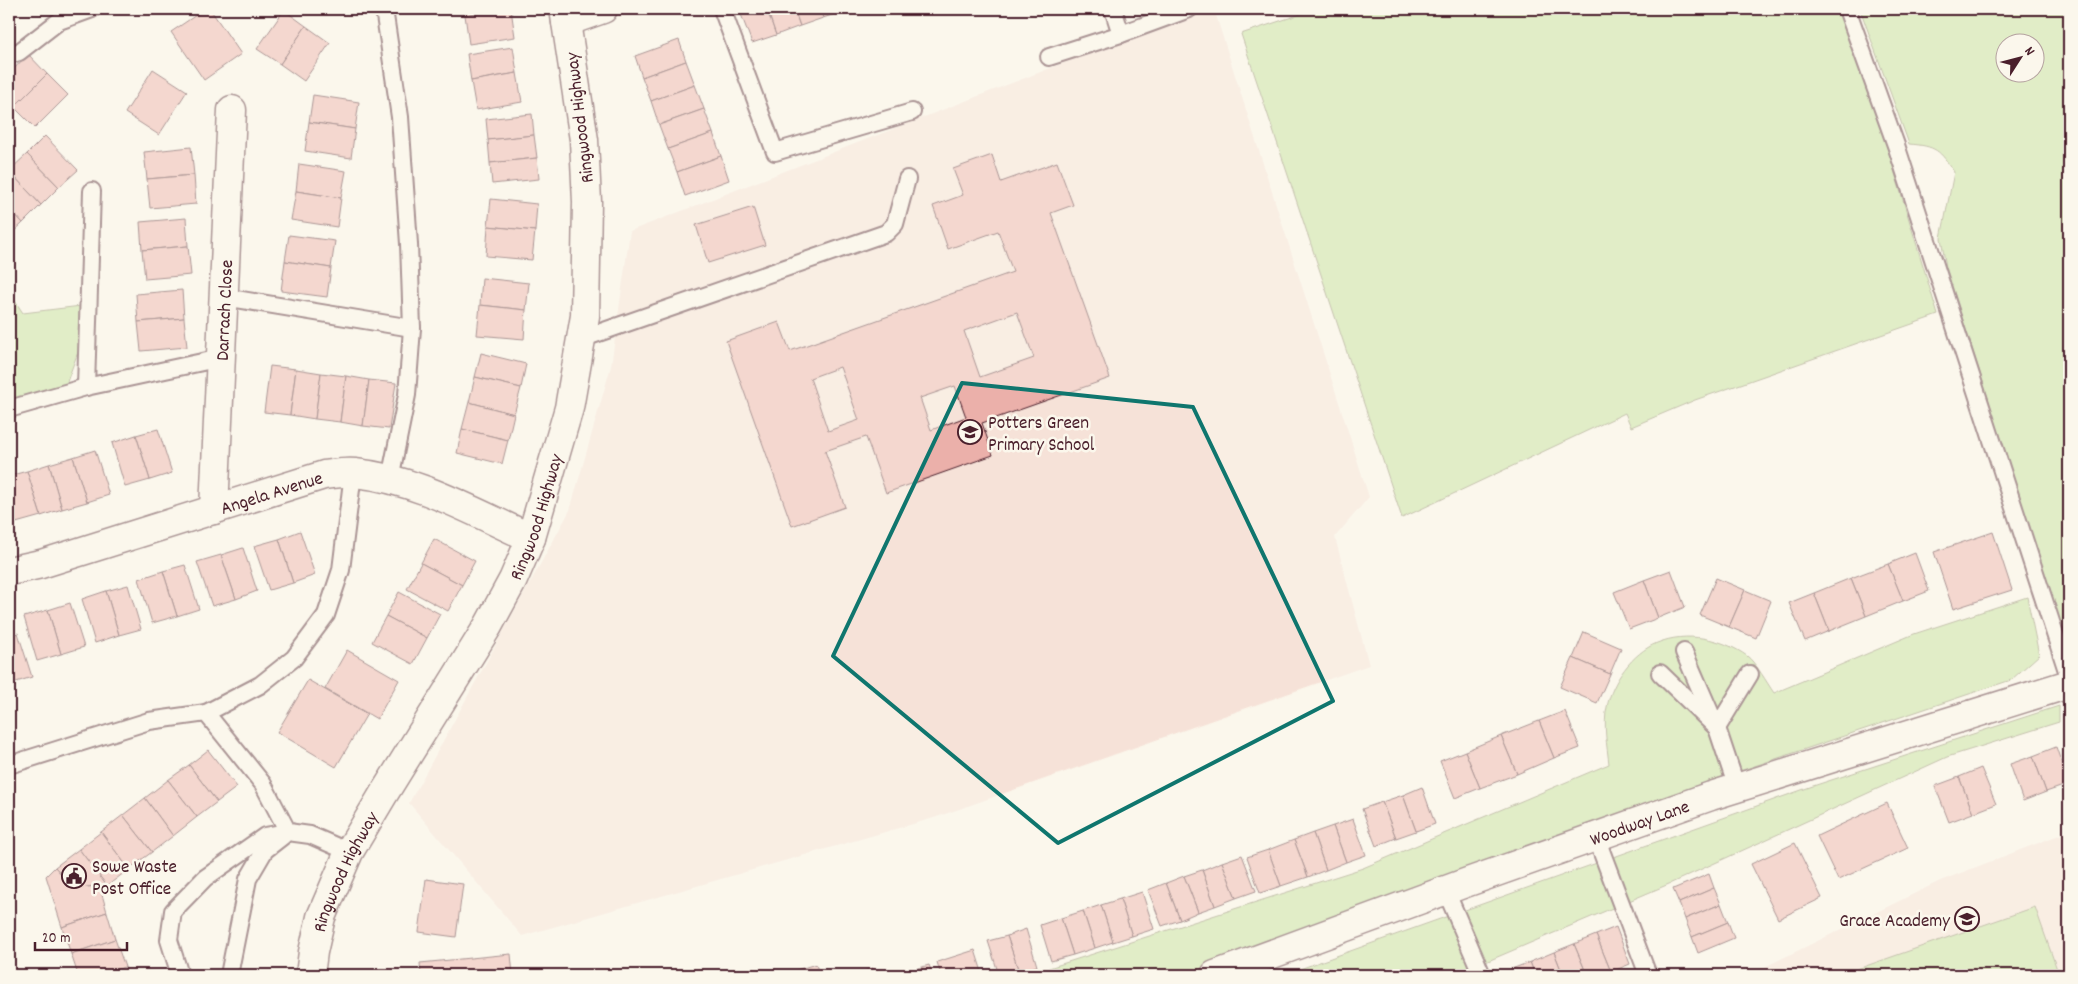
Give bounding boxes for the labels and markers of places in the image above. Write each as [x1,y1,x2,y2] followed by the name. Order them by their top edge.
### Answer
[988,411,1095,460] place label: Potters Green Primary School
[957,419,983,445] school or university icon: Potters Green Primary School
[92,855,177,904] place label: Sowe Waste Post Office
[61,863,87,889] public building icon: Sowe Waste Post Office
[1954,906,1980,932] school or university icon: Grace Academy
[1839,909,1950,936] place label: Grace Academy

